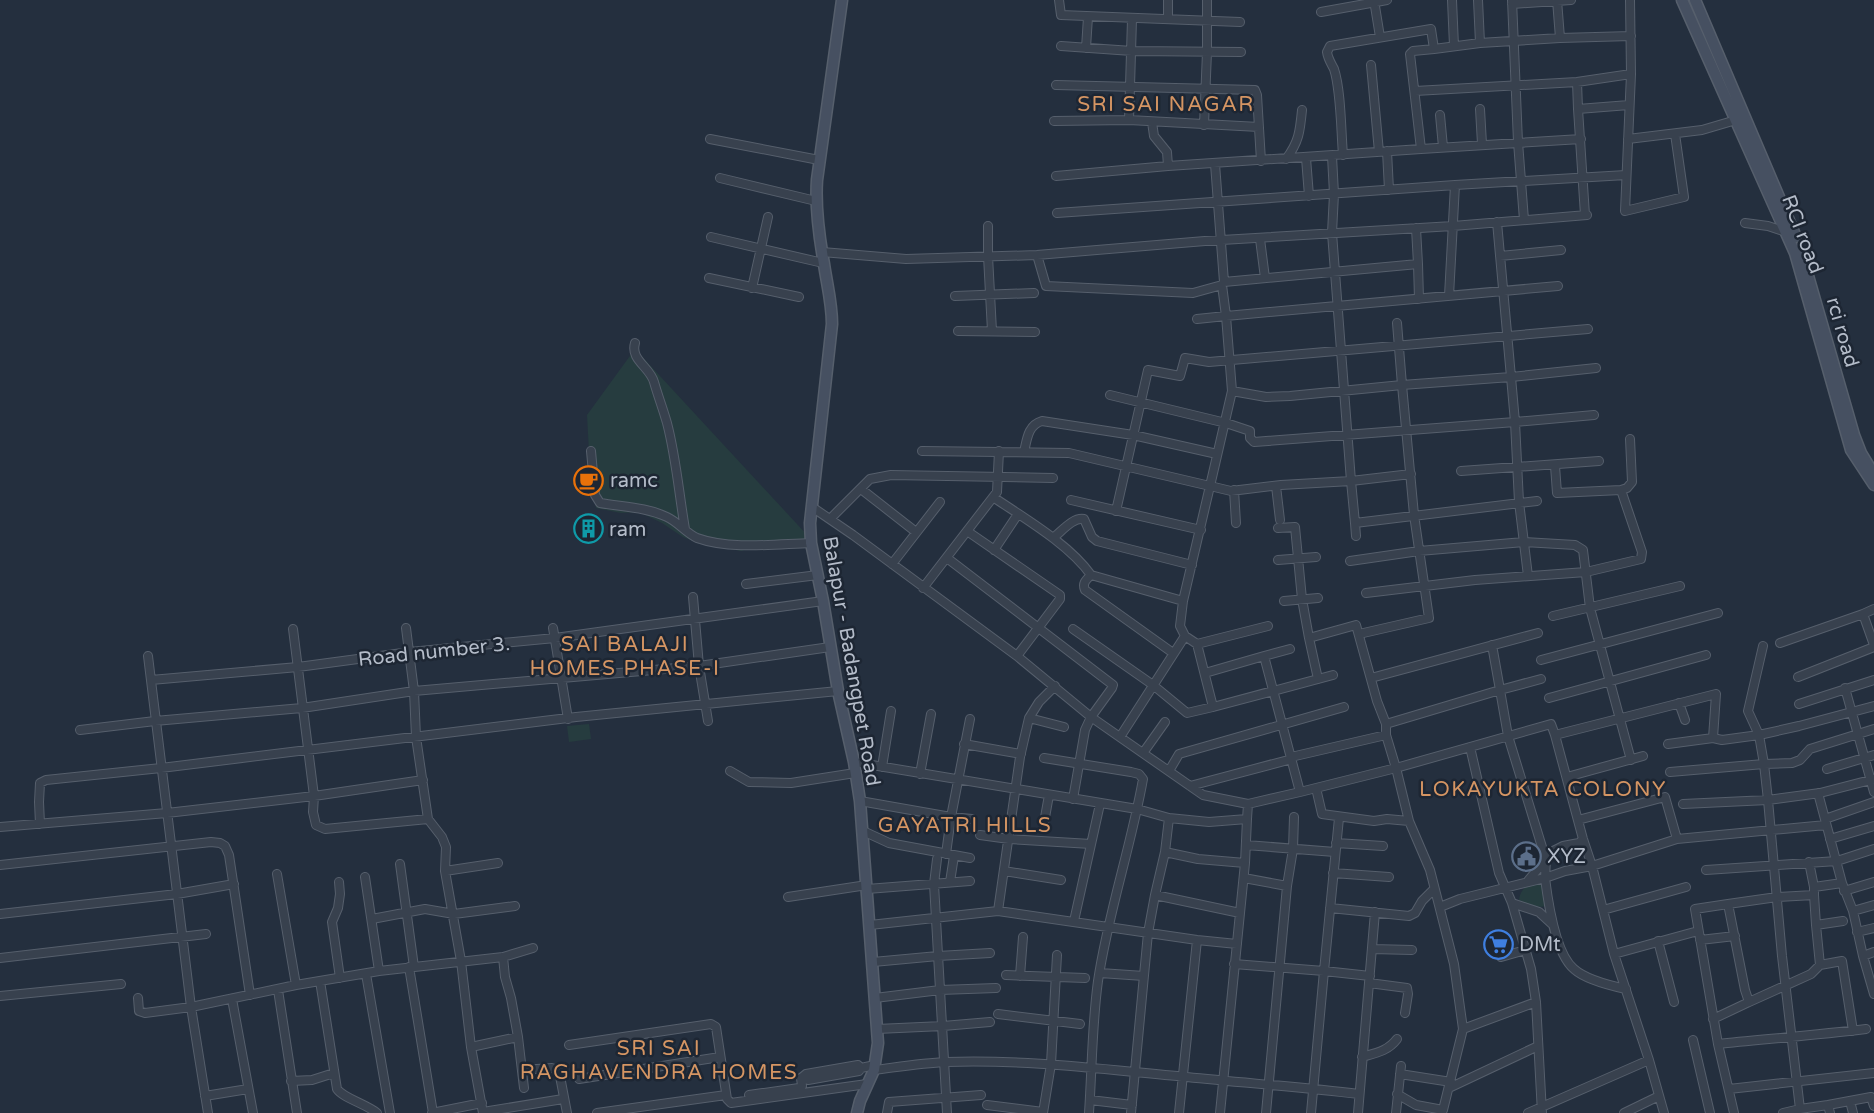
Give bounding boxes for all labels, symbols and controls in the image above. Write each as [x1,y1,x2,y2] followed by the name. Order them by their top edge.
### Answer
[1077,92,1255,117] district label: SRI SAI NAGAR
[1776,192,1828,277] street label: RCI road
[1821,295,1863,370] street label: rci road
[573,464,605,496] cafe icon: ramc
[610,469,658,493] place label: ramc
[572,513,604,545] building icon: ram
[609,518,646,542] place label: ram
[817,534,885,788] street label: Balapur - Badangpet Road
[357,632,511,672] street label: Road number 3.
[529,632,721,681] district label: SAI BALAJI HOMES PHASE-I
[1419,777,1667,802] district label: LOKAYUKTA COLONY
[878,813,1052,838] district label: GAYATRI HILLS
[1510,840,1542,872] public building icon: XYZ
[1547,845,1586,869] place label: XYZ
[1482,928,1514,960] supermarket icon: DMt
[1519,933,1561,957] place label: DMt
[520,1036,798,1085] district label: SRI SAI RAGHAVENDRA HOMES

